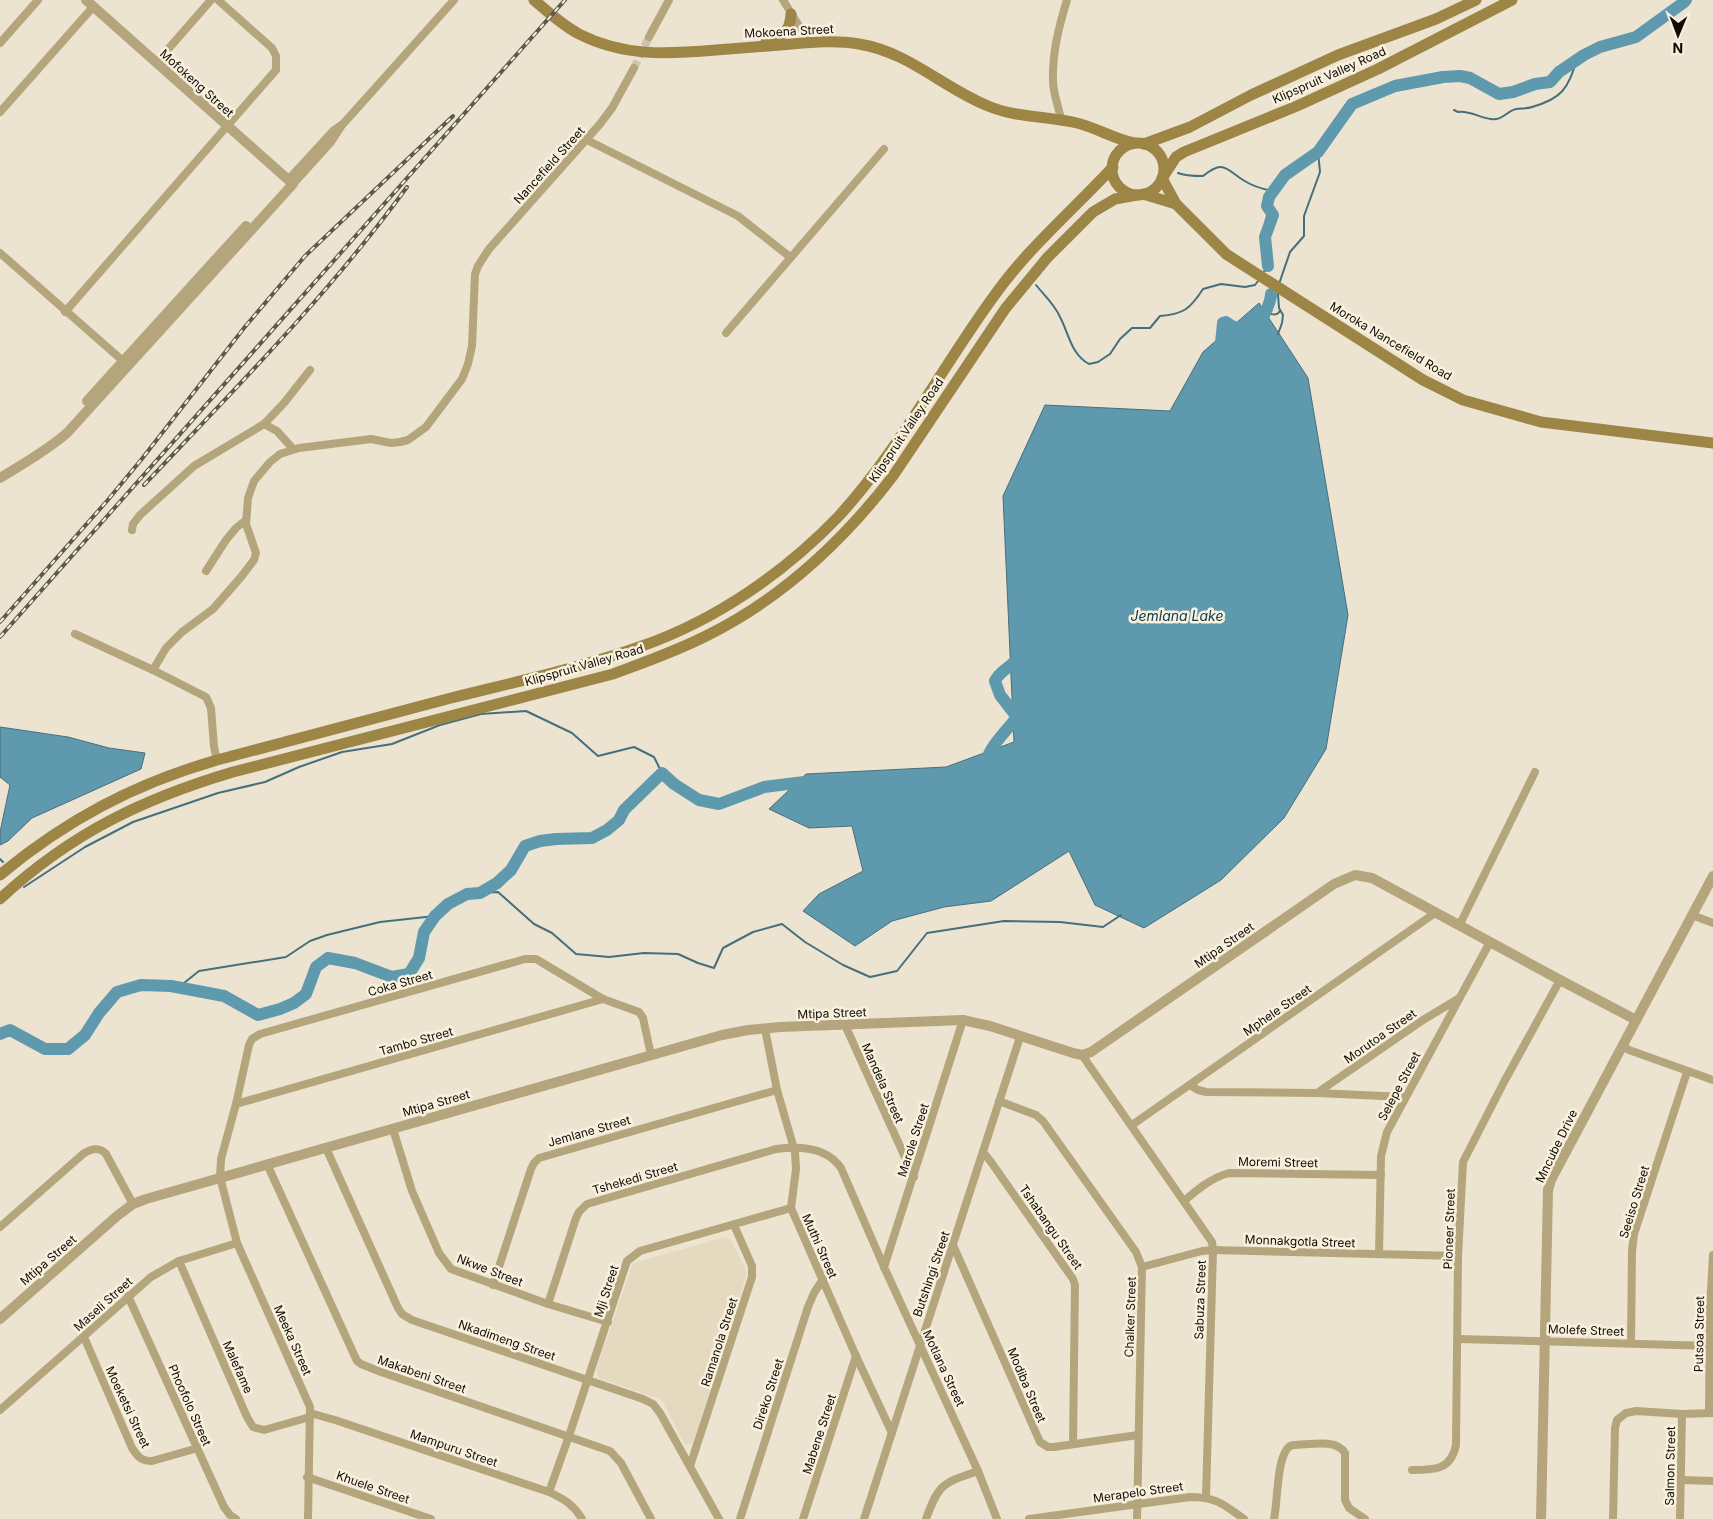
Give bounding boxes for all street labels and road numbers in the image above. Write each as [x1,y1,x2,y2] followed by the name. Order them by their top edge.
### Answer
[744,21,834,41] street label: Mokoena Street
[1270,43,1388,107] street label: Klipspruit Valley Road
[157,46,237,120] street label: Mofokeng Street
[510,123,588,207] street label: Nancefield Street
[1327,299,1455,383] street label: Moroka Nancefield Road
[865,375,947,485] street label: Klipspruit Valley Road
[523,641,645,689] street label: Klipspruit Valley Road
[1191,919,1257,971] street label: Mtipa Street
[366,967,434,999] street label: Coka Street
[1240,981,1314,1039] street label: Mphele Street
[797,1004,867,1022] street label: Mtipa Street
[1341,1006,1419,1066] street label: Morutoa Street
[377,1023,455,1059] street label: Tambo Street
[859,1041,907,1125] street label: Mandela Street
[1374,1049,1424,1123] street label: Selepe Street
[401,1086,471,1120] street label: Mtipa Street
[894,1101,932,1179] street label: Marole Street
[1532,1107,1580,1185] street label: Mncube Drive
[546,1112,632,1150] street label: Jemlane Street
[1238,1154,1318,1170] street label: Moremi Street
[591,1159,679,1197] street label: Tshekedi Street
[1616,1164,1652,1240] street label: Seeiso Street
[1016,1182,1086,1272] street label: Tshabangu Street
[1440,1188,1458,1270] street label: Pioneer Street
[799,1211,841,1281] street label: Muthi Street
[909,1229,953,1319] street label: Butshingi Street
[17,1232,79,1288] street label: Mtipa Street
[1244,1232,1356,1250] street label: Monnakgotla Street
[455,1251,525,1289] street label: Nkwe Street
[1191,1260,1209,1340] street label: Sabuza Street
[591,1263,621,1319] street label: Mji Street
[70,1274,136,1334] street label: Maseli Street
[1121,1276,1139,1358] street label: Chalker Street
[698,1295,740,1388] street label: Ramanola Street
[1691,1296,1707,1372] street label: Putsoa Street
[271,1303,315,1378] street label: Meeka Street
[456,1316,558,1364] street label: Nkadimeng Street
[1548,1321,1624,1339] street label: Molefe Street
[920,1327,968,1409] street label: Motlana Street
[220,1338,256,1396] street label: Malefame
[1005,1345,1050,1425] street label: Modiba Street
[376,1352,468,1396] street label: Makabeni Street
[749,1357,787,1431] street label: Direko Street
[165,1362,215,1448] street label: Phoofolo Street
[102,1364,154,1450] street label: Moeketsi Street
[799,1392,839,1476] street label: Mabene Street
[408,1426,500,1470] street label: Mampuru Street
[1662,1426,1678,1506] street label: Salmon Street
[334,1467,412,1507] street label: Khuele Street
[1092,1478,1184,1506] street label: Merapelo Street

